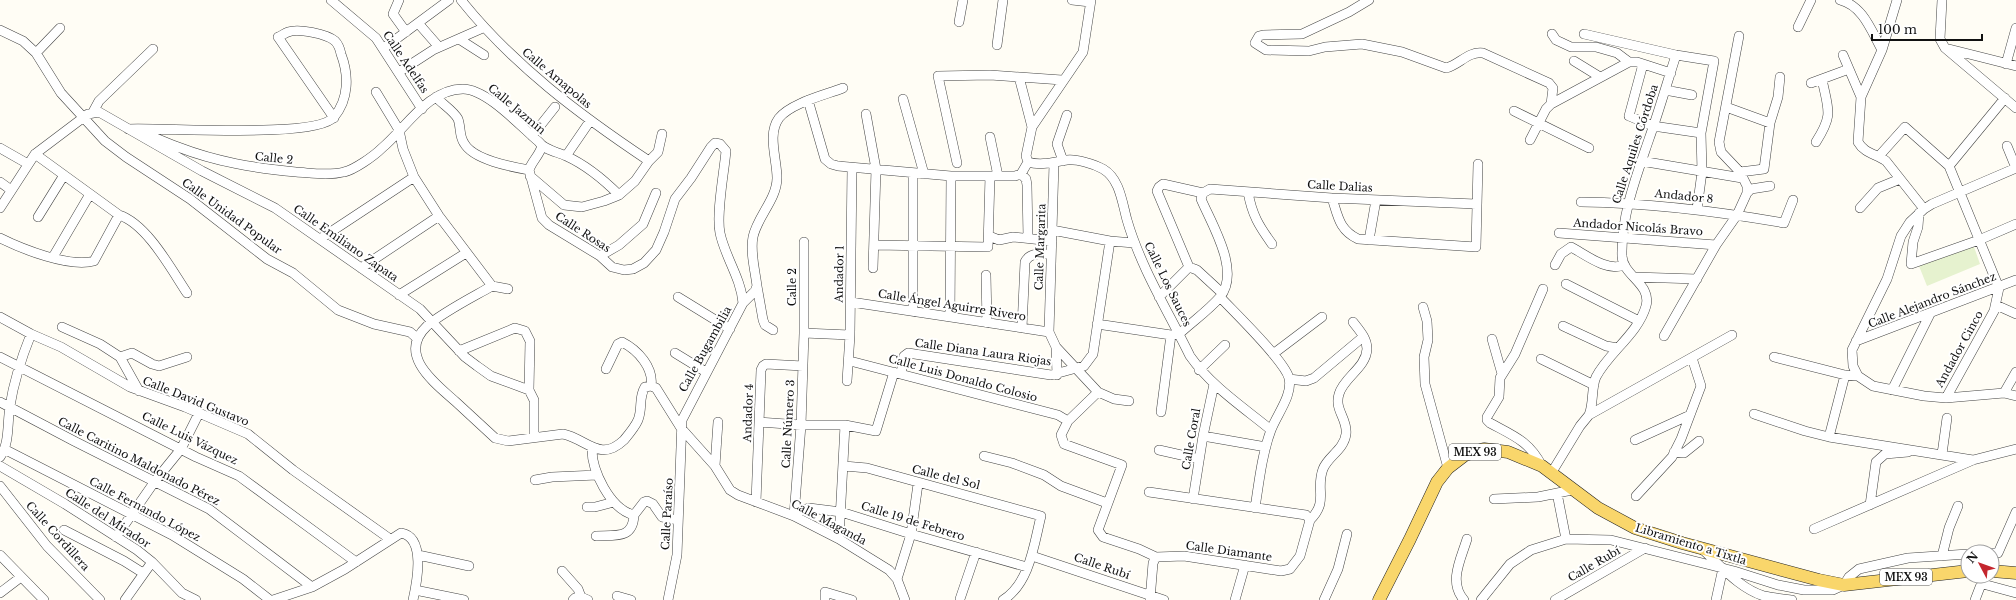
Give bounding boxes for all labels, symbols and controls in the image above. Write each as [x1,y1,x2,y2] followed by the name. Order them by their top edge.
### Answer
[1872,16,1982,42] scale bar
[1878,22,1917,37] text: 100 m
[380,28,432,96] street label: Calle Adelfas
[519,45,595,111] street label: Calle Amapolas
[485,81,549,137] street label: Calle Jazmín
[1609,82,1661,206] street label: Calle Aquiles Córdoba
[254,149,294,167] street label: Calle 2
[179,175,285,257] street label: Calle Unidad Popular
[1307,177,1373,195] street label: Calle Dalias
[1653,186,1714,206] street label: Andador 8
[291,201,402,285] street label: Calle Emiliano Zapata
[1031,202,1049,291] street label: Calle Margarita
[553,209,613,255] street label: Calle Rosas
[1572,215,1703,239] street label: Andador Nicolás Bravo
[1141,239,1195,329] street label: Calle Los Sauces
[831,245,846,304] street label: Andador 1
[785,268,799,306] street label: Calle 2
[1866,269,1998,331] street label: Calle Alejandro Sánchez
[877,286,1027,324] street label: Calle Ángel Aguirre Rivero
[676,303,735,394] street label: Calle Bugambilia
[1932,308,1986,391] street label: Andador Cinco
[914,335,1052,369] street label: Calle Diana Laura Riojas
[887,351,1039,405] street label: Calle Luis Donaldo Colosio
[141,373,251,429] street label: Calle David Gustavo
[779,379,797,469] street label: Calle Número 3
[740,383,756,444] street label: Andador 4
[1179,407,1203,471] street label: Calle Coral
[140,409,240,467] street label: Calle Luis Vázquez
[56,414,222,508] street label: Calle Caritino Maldonado Pérez
[1449,444,1501,460] road number: MEX 93
[910,462,982,492] street label: Calle del Sol
[87,474,203,544] street label: Calle Fernando López
[658,478,676,550] street label: Calle Paraíso
[63,485,154,551] street label: Calle del Mirador
[789,496,870,548] street label: Calle Maganda
[23,498,93,574] street label: Calle Cordillera
[859,499,967,543] street label: Calle 19 de Febrero
[1634,520,1749,568] street label: Libramiento a Tixtla
[1185,538,1273,564] street label: Calle Diamante
[1565,543,1623,585] street label: Calle Rubí
[1960,544,2000,584] north arrow
[1964,548,1982,566] text: N
[1072,550,1132,582] street label: Calle Rubí
[1880,569,1932,585] road number: MEX 93

